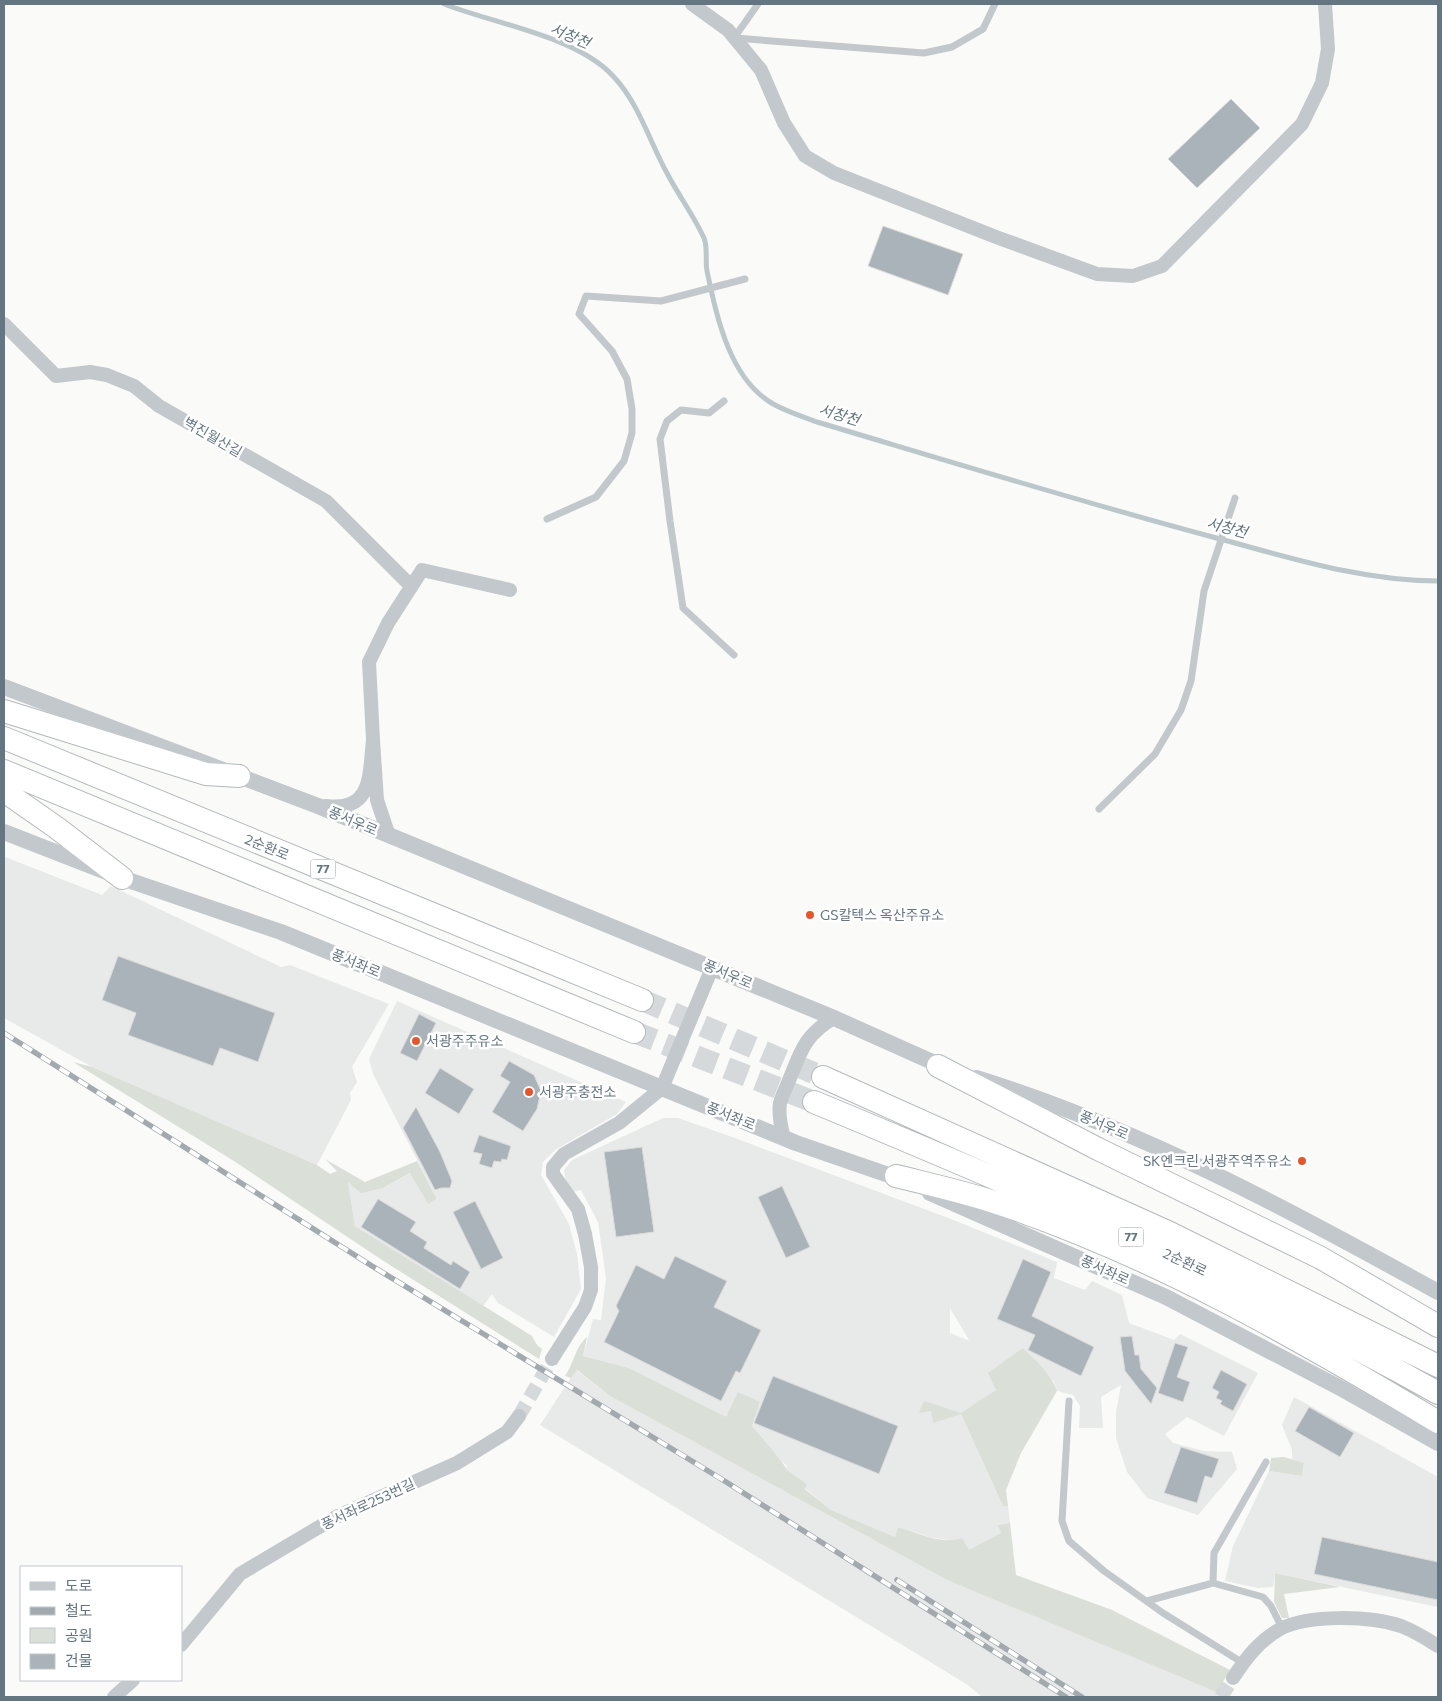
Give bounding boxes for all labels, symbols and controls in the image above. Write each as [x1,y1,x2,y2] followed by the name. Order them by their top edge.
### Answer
[548,19,595,52] water label: 서창천
[817,399,864,429] water label: 서창천
[181,413,245,460] street label: 벽진월산길
[1205,513,1252,542] water label: 서창천
[326,803,380,838] street label: 풍서우로
[242,830,292,863] street label: 2순환로
[310,860,336,879] road number: 77
[820,906,944,923] place label: GS칼텍스 옥산주유소
[804,909,816,921] marker: GS칼텍스 옥산주유소
[329,945,383,980] street label: 풍서좌로
[701,956,755,991] street label: 풍서우로
[426,1032,503,1049] place label: 서광주주유소
[410,1035,422,1047] marker: 서광주주유소
[539,1083,616,1100] place label: 서광주충전소
[523,1086,535,1098] marker: 서광주충전소
[704,1098,758,1133] street label: 풍서좌로
[1077,1107,1131,1142] street label: 풍서우로
[1143,1152,1292,1169] place label: SK엔크린 서광주역주유소
[1296,1155,1308,1167] marker: SK엔크린 서광주역주유소
[1118,1228,1144,1246] road number: 77
[1161,1244,1210,1279] street label: 2순환로
[1078,1251,1132,1288] street label: 풍서좌로
[318,1474,417,1533] street label: 풍서좌로253번길
[20,1566,182,1681] legend
[65,1576,93,1594] text: 도로
[65,1601,93,1619] text: 철도
[65,1626,93,1644] text: 공원
[65,1651,93,1669] text: 건물

